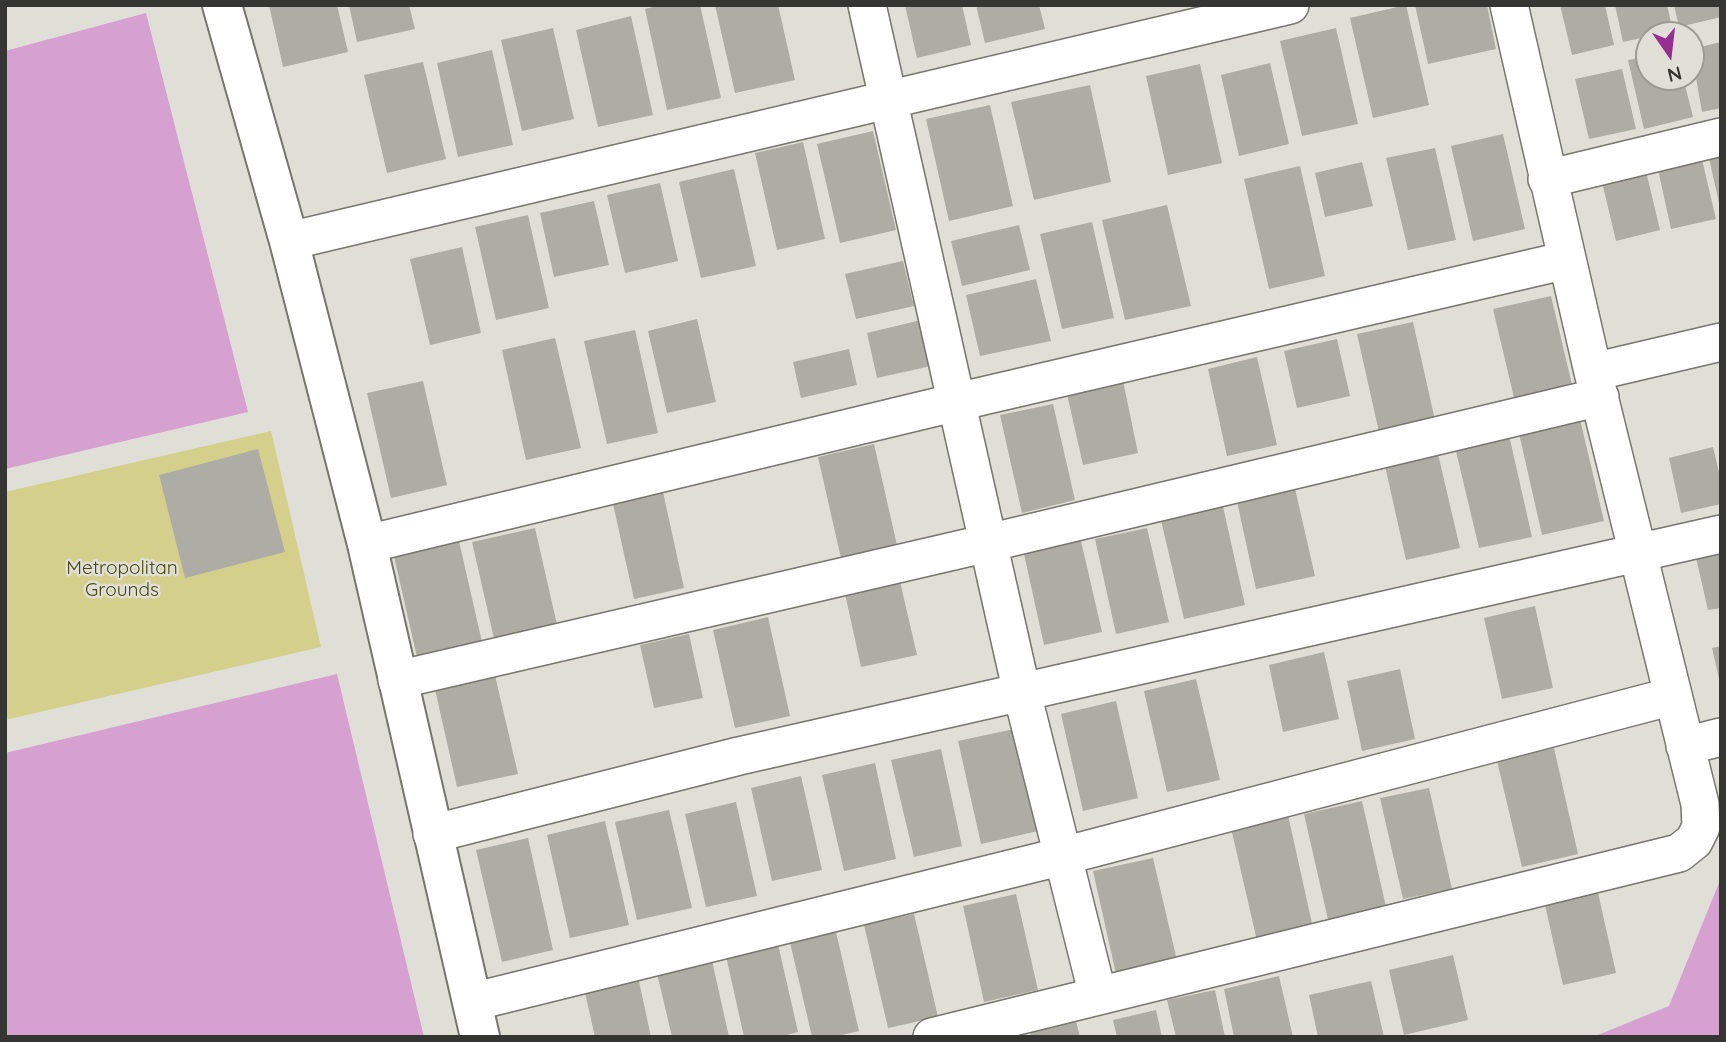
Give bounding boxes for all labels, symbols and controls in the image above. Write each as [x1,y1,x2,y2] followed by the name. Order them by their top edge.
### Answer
[1635,21,1705,91] north arrow
[1665,61,1684,88] text: N
[66,557,178,601] park label: Metropolitan Grounds

